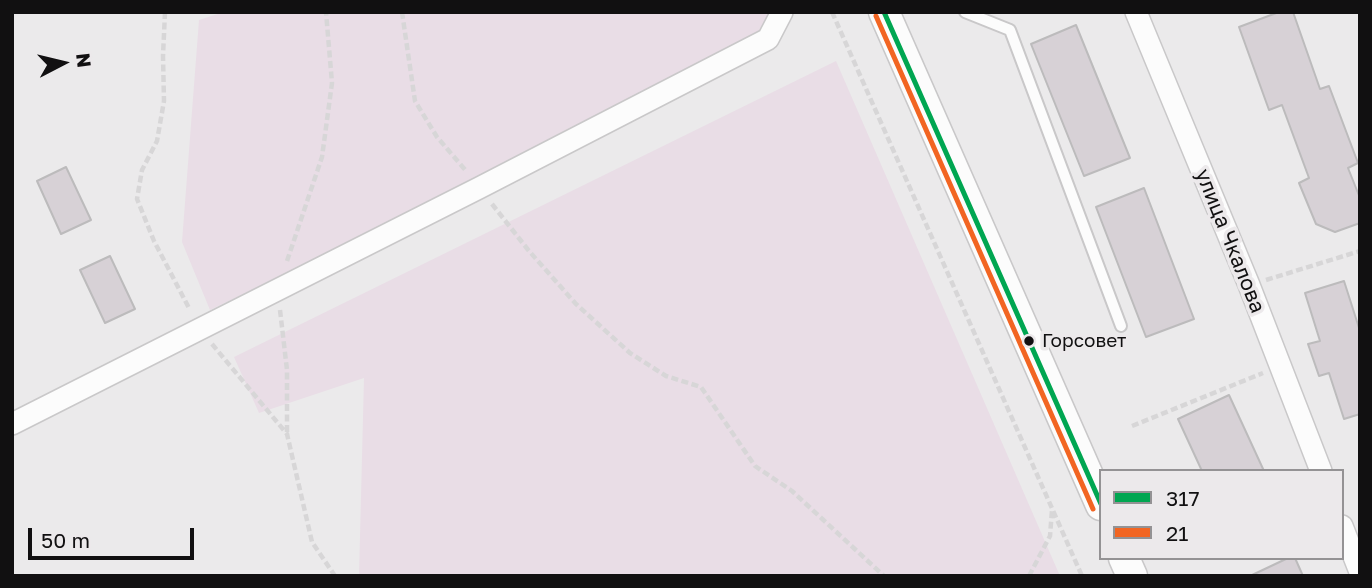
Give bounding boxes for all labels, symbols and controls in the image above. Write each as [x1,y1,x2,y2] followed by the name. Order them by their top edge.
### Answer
[28,28,98,98] north arrow
[72,52,97,69] text: N
[1190,165,1270,317] street label: улица Чкалова
[1042,330,1126,352] place label: Горсовет
[1022,334,1036,348] marker: Горсовет
[1099,469,1344,560] legend
[1166,485,1200,511] text: 317
[32,514,198,558] scale bar
[1166,520,1188,546] text: 21
[41,527,90,553] text: 50 m

